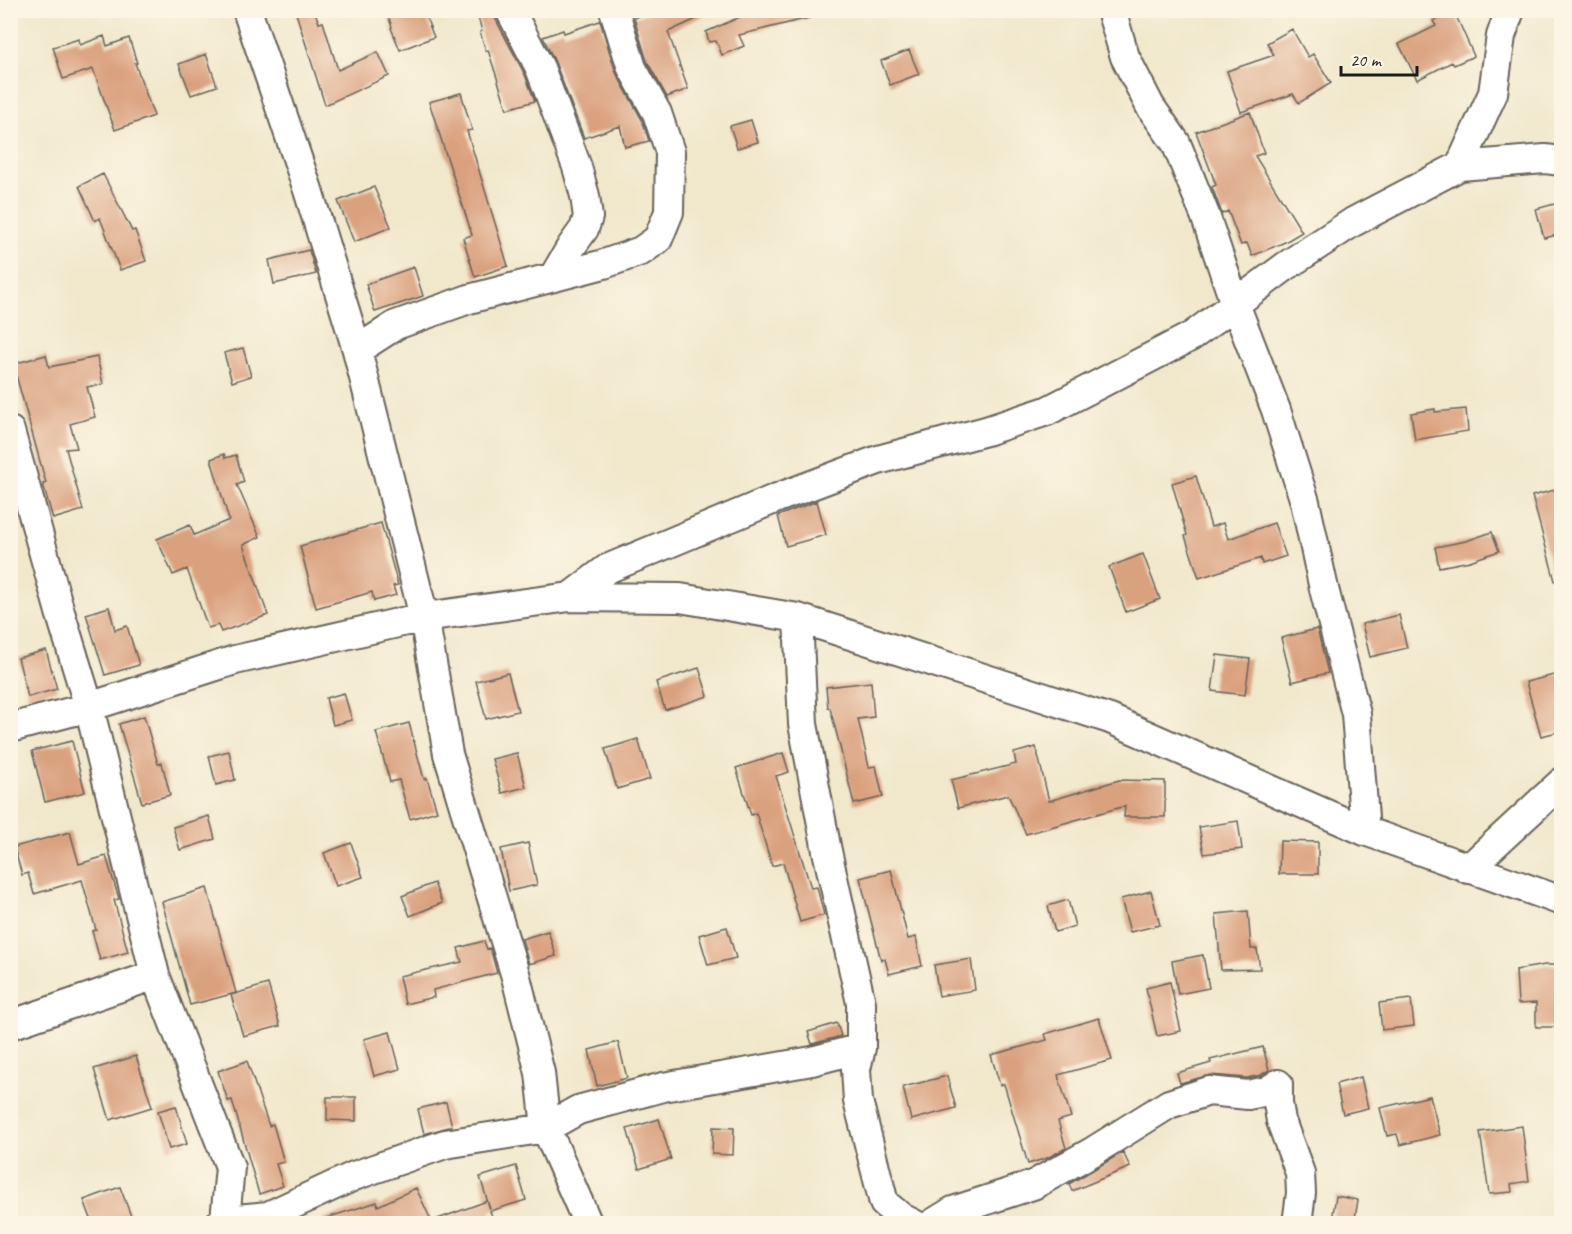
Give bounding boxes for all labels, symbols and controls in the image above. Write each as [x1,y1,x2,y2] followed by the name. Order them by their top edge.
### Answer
[1341,39,1418,77] scale bar
[1350,49,1383,71] text: 20 m

